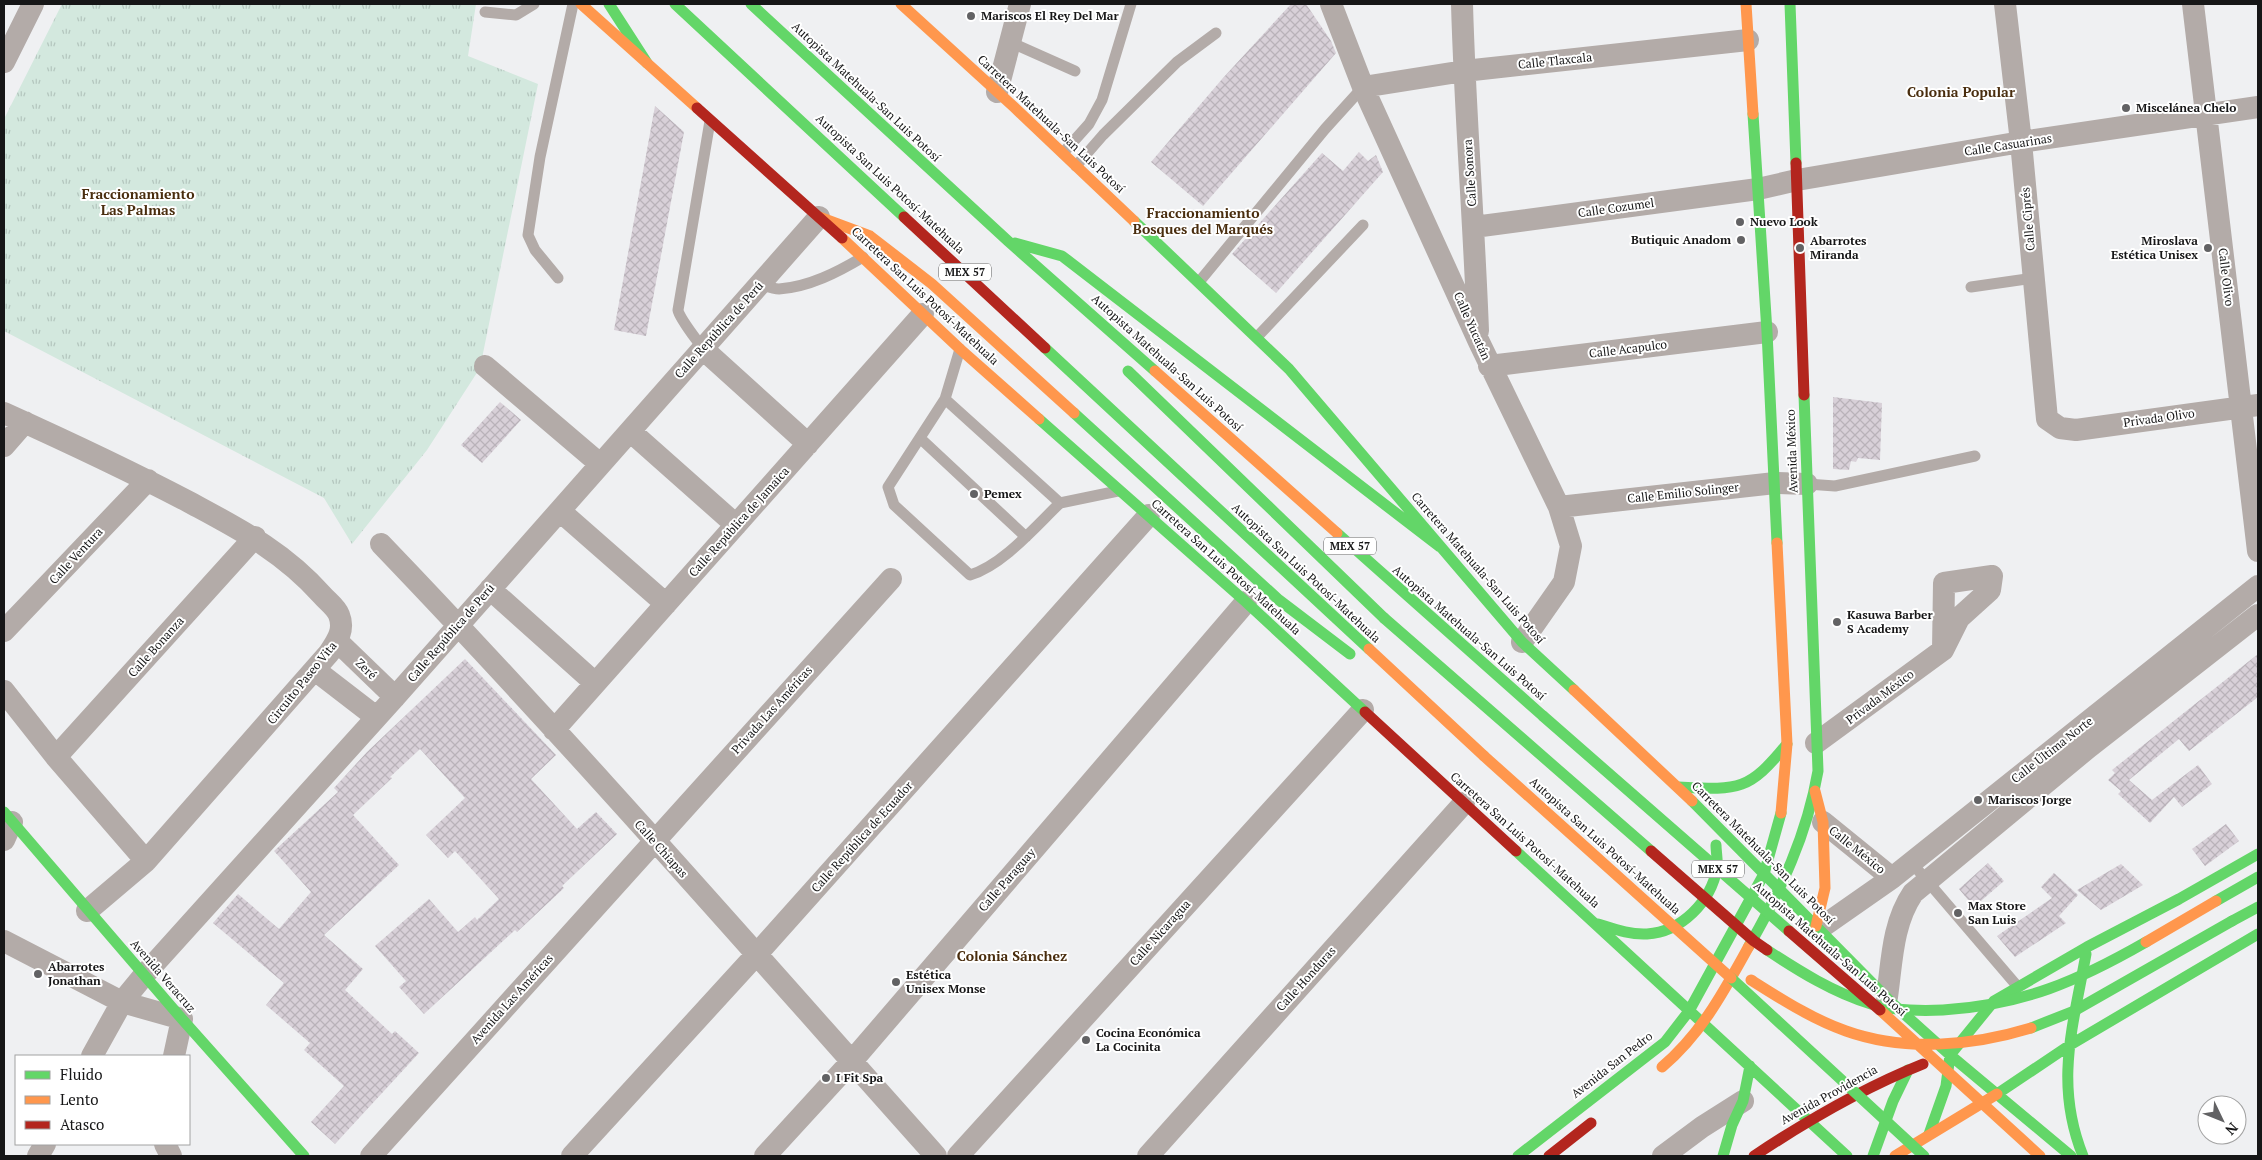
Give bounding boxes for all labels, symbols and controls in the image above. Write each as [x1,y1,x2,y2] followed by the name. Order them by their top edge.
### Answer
[981,8,1120,23] place label: Mariscos El Rey Del Mar
[965,10,977,22] marker: Mariscos El Rey Del Mar
[789,19,944,165] street label: Autopista Matehuala-San Luis Potosí
[1517,49,1593,72] street label: Calle Tlaxcala
[975,51,1128,196] street label: Carretera Matehuala-San Luis Potosí
[1907,82,2015,101] district label: Colonia Popular
[2136,100,2236,115] place label: Miscelánea Chelo
[2120,102,2132,114] marker: Miscelánea Chelo
[813,111,968,257] street label: Autopista San Luis Potosí-Matehuala
[1963,130,2053,159] street label: Calle Casuarinas
[1460,139,1479,207] street label: Calle Sonora
[81,184,195,219] district label: Fraccionamiento Las Palmas
[2017,187,2038,252] street label: Calle Ciprés
[1577,195,1655,220] street label: Calle Cozumel
[1133,203,1273,238] district label: Fraccionamiento Bosques del Marqués
[1750,214,1818,229] place label: Nuevo Look
[1734,216,1746,228] marker: Nuevo Look
[849,223,1002,368] street label: Carretera San Luis Potosí-Matehuala
[1631,232,1731,247] place label: Butiquic Anadom
[1810,233,1867,262] place label: Abarrotes Miranda
[2111,233,2198,262] place label: Miroslava Estética Unisex
[1735,234,1747,246] marker: Butiquic Anadom
[1794,242,1806,254] marker: Abarrotes Miranda
[2202,242,2214,254] marker: Miroslava Estética Unisex
[2215,247,2238,307] street label: Calle Olivo
[939,264,991,280] road number: MEX 57
[671,278,766,381] street label: Calle República de Perú
[1451,289,1494,362] street label: Calle Yucatán
[1089,291,1246,435] street label: Autopista Matehuala-San Luis Potosí
[1588,336,1668,361] street label: Calle Acapulco
[2122,405,2196,430] street label: Privada Olivo
[1783,409,1800,493] street label: Avenida México
[685,464,792,580] street label: Calle República de Jamaica
[1626,479,1740,506] street label: Calle Emilio Solinger
[984,486,1022,501] place label: Pemex
[968,488,980,500] marker: Pemex
[1409,489,1549,647] street label: Carretera Matehuala-San Luis Potosí
[1149,496,1304,638] street label: Carretera San Luis Potosí-Matehuala
[1229,500,1384,646] street label: Autopista San Luis Potosí-Matehuala
[46,524,106,587] street label: Calle Ventura
[1324,538,1376,554] road number: MEX 57
[1390,562,1549,703] street label: Autopista Matehuala-San Luis Potosí
[404,580,497,685] street label: Calle República de Perú
[1847,607,1934,636] place label: Kasuwa Barber S Academy
[125,613,187,680] street label: Calle Bonanza
[1831,616,1843,628] marker: Kasuwa Barber S Academy
[264,638,340,727] street label: Circuito Paseo Vita
[353,655,380,682] street label: Zeré
[728,663,815,757] street label: Privada Las Américas
[1843,666,1917,727] street label: Privada México
[2008,713,2096,786] street label: Calle Última Norte
[1448,769,1603,911] street label: Carretera San Luis Potosí-Matehuala
[1527,774,1684,917] street label: Autopista San Luis Potosí-Matehuala
[808,778,916,895] street label: Calle República de Ecuador
[1689,778,1838,927] street label: Carretera Matehuala-San Luis Potosí
[1988,792,2072,807] place label: Mariscos Jorge
[1972,794,1984,806] marker: Mariscos Jorge
[632,817,691,881] street label: Calle Chiapas
[1826,822,1889,877] street label: Calle México
[975,844,1039,914] street label: Calle Paraguay
[1692,861,1744,878] road number: MEX 57
[1751,878,1910,1019] street label: Autopista Matehuala-San Luis Potosí
[1126,896,1193,969] street label: Calle Nicaragua
[1968,898,2027,927] place label: Max Store San Luis
[1952,907,1964,919] marker: Max Store San Luis
[128,936,199,1015] street label: Avenida Veracruz
[1273,943,1339,1014] street label: Calle Honduras
[957,946,1067,965] district label: Colonia Sánchez
[467,951,556,1047] street label: Avenida Las Américas
[48,959,105,988] place label: Abarrotes Jonathan
[906,967,986,996] place label: Estética Unisex Monse
[32,968,44,980] marker: Abarrotes Jonathan
[890,976,902,988] marker: Estética Unisex Monse
[1096,1025,1201,1054] place label: Cocina Económica La Cocinita
[1568,1028,1656,1101] street label: Avenida San Pedro
[1080,1034,1092,1046] marker: Cocina Económica La Cocinita
[15,1055,190,1145] legend
[1778,1062,1880,1127] street label: Avenida Providencia
[60,1064,102,1084] text: Fluido
[836,1070,884,1085] place label: I Fit Spa
[820,1072,832,1084] marker: I Fit Spa
[60,1089,99,1109] text: Lento
[2197,1095,2247,1145] north arrow
[60,1114,104,1134] text: Atasco
[2221,1119,2242,1140] text: N

